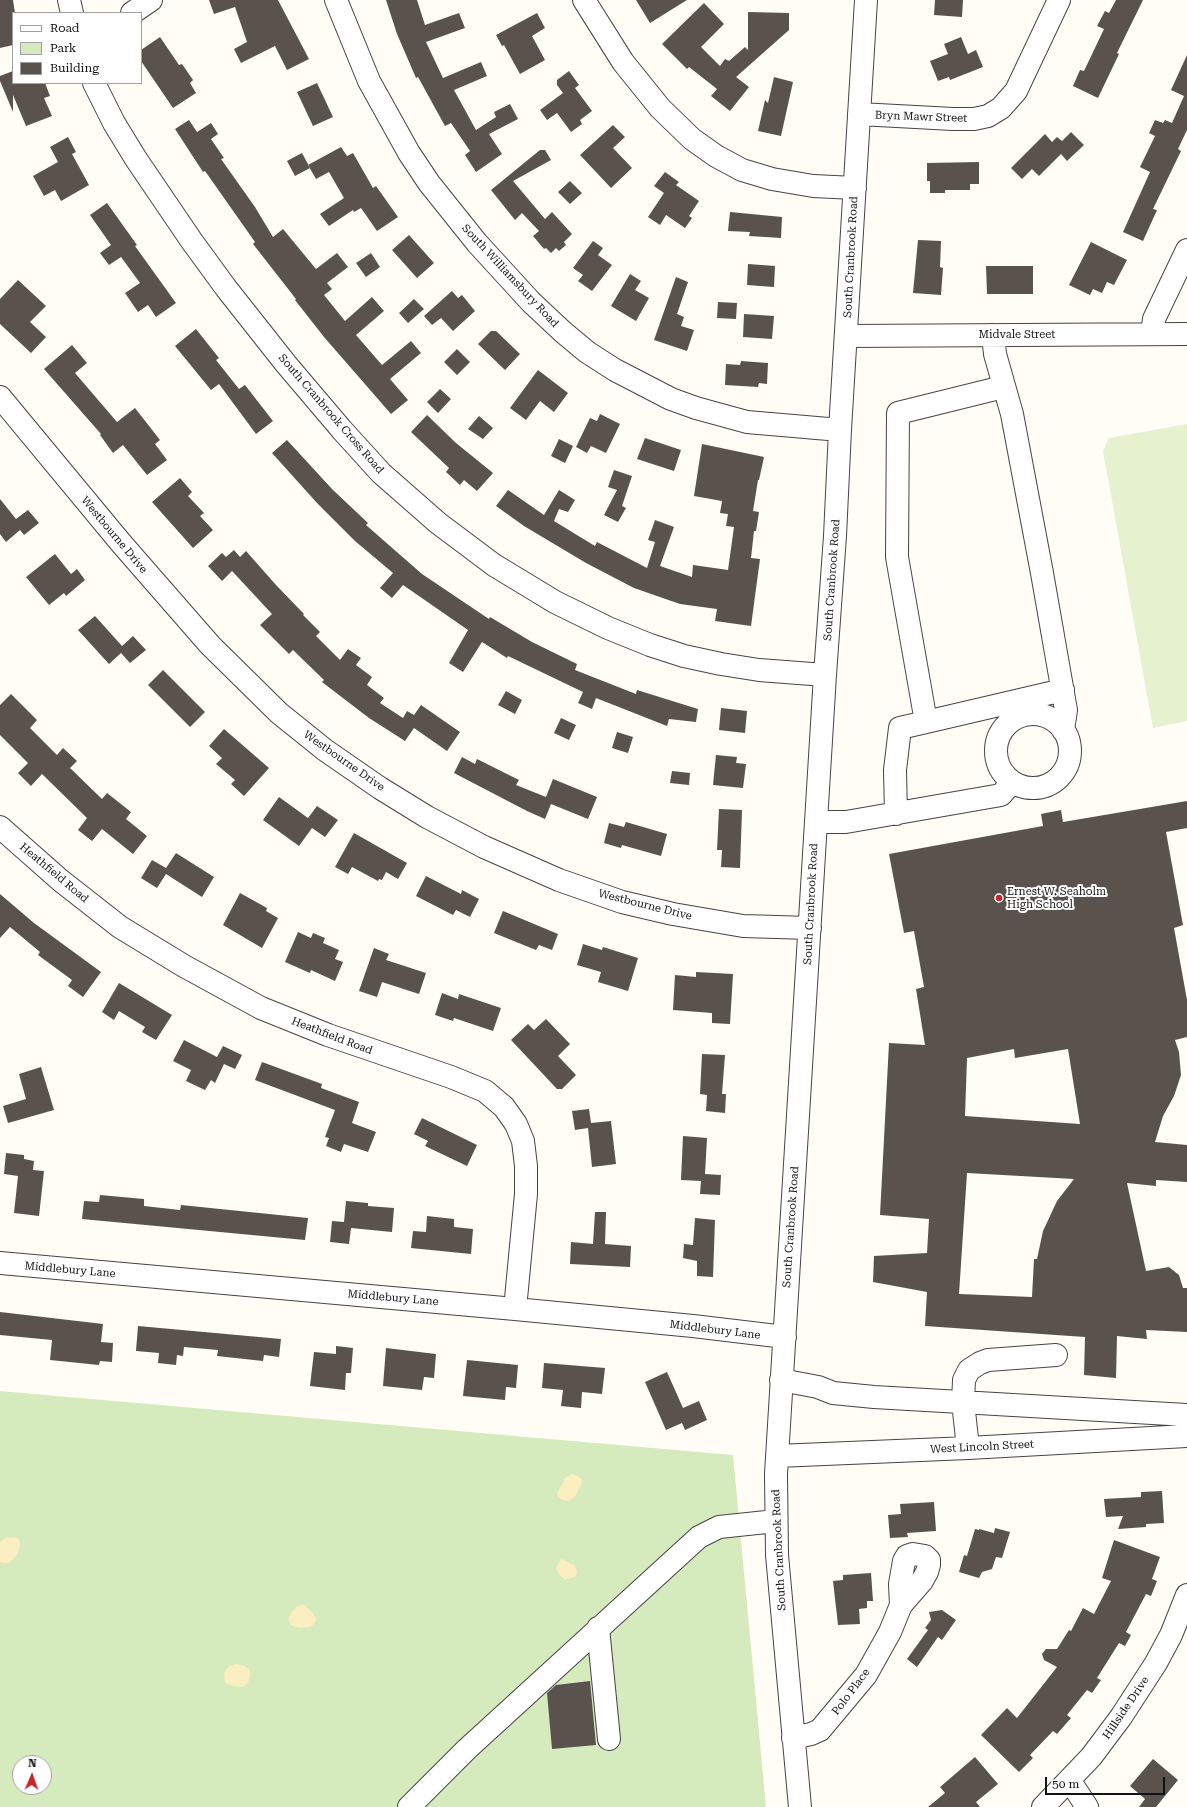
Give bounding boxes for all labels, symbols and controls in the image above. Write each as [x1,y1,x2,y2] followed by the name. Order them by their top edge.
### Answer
[12,12,142,84] legend
[50,21,79,35] text: Road
[50,41,76,55] text: Park
[50,61,99,75] text: Building
[875,109,967,125] street label: Bryn Mawr Street
[841,196,861,318] street label: South Cranbrook Road
[459,222,561,330] street label: South Williamsbury Road
[979,328,1055,342] street label: Midvale Street
[276,352,386,476] street label: South Cranbrook Cross Road
[78,494,150,576] street label: Westbourne Drive
[821,519,843,641] street label: South Cranbrook Road
[301,728,387,794] street label: Westbourne Drive
[17,840,91,906] street label: Heathfield Road
[801,843,821,965] street label: South Cranbrook Road
[1007,885,1106,911] place label: Ernest W. Seaholm High School
[597,887,693,923] street label: Westbourne Drive
[994,893,1004,903] marker: Ernest W. Seaholm High School
[290,1014,374,1058] street label: Heathfield Road
[780,1166,802,1288] street label: South Cranbrook Road
[24,1259,116,1281] street label: Middlebury Lane
[347,1287,439,1309] street label: Middlebury Lane
[669,1318,761,1342] street label: Middlebury Lane
[930,1438,1034,1456] street label: West Lincoln Street
[769,1489,789,1611] street label: South Cranbrook Road
[829,1666,873,1718] street label: Polo Place
[1100,1674,1152,1742] street label: Hillside Drive
[12,1755,52,1795] north arrow
[28,1757,37,1770] text: N
[1047,1769,1167,1795] scale bar
[1052,1777,1079,1791] text: 50 m

